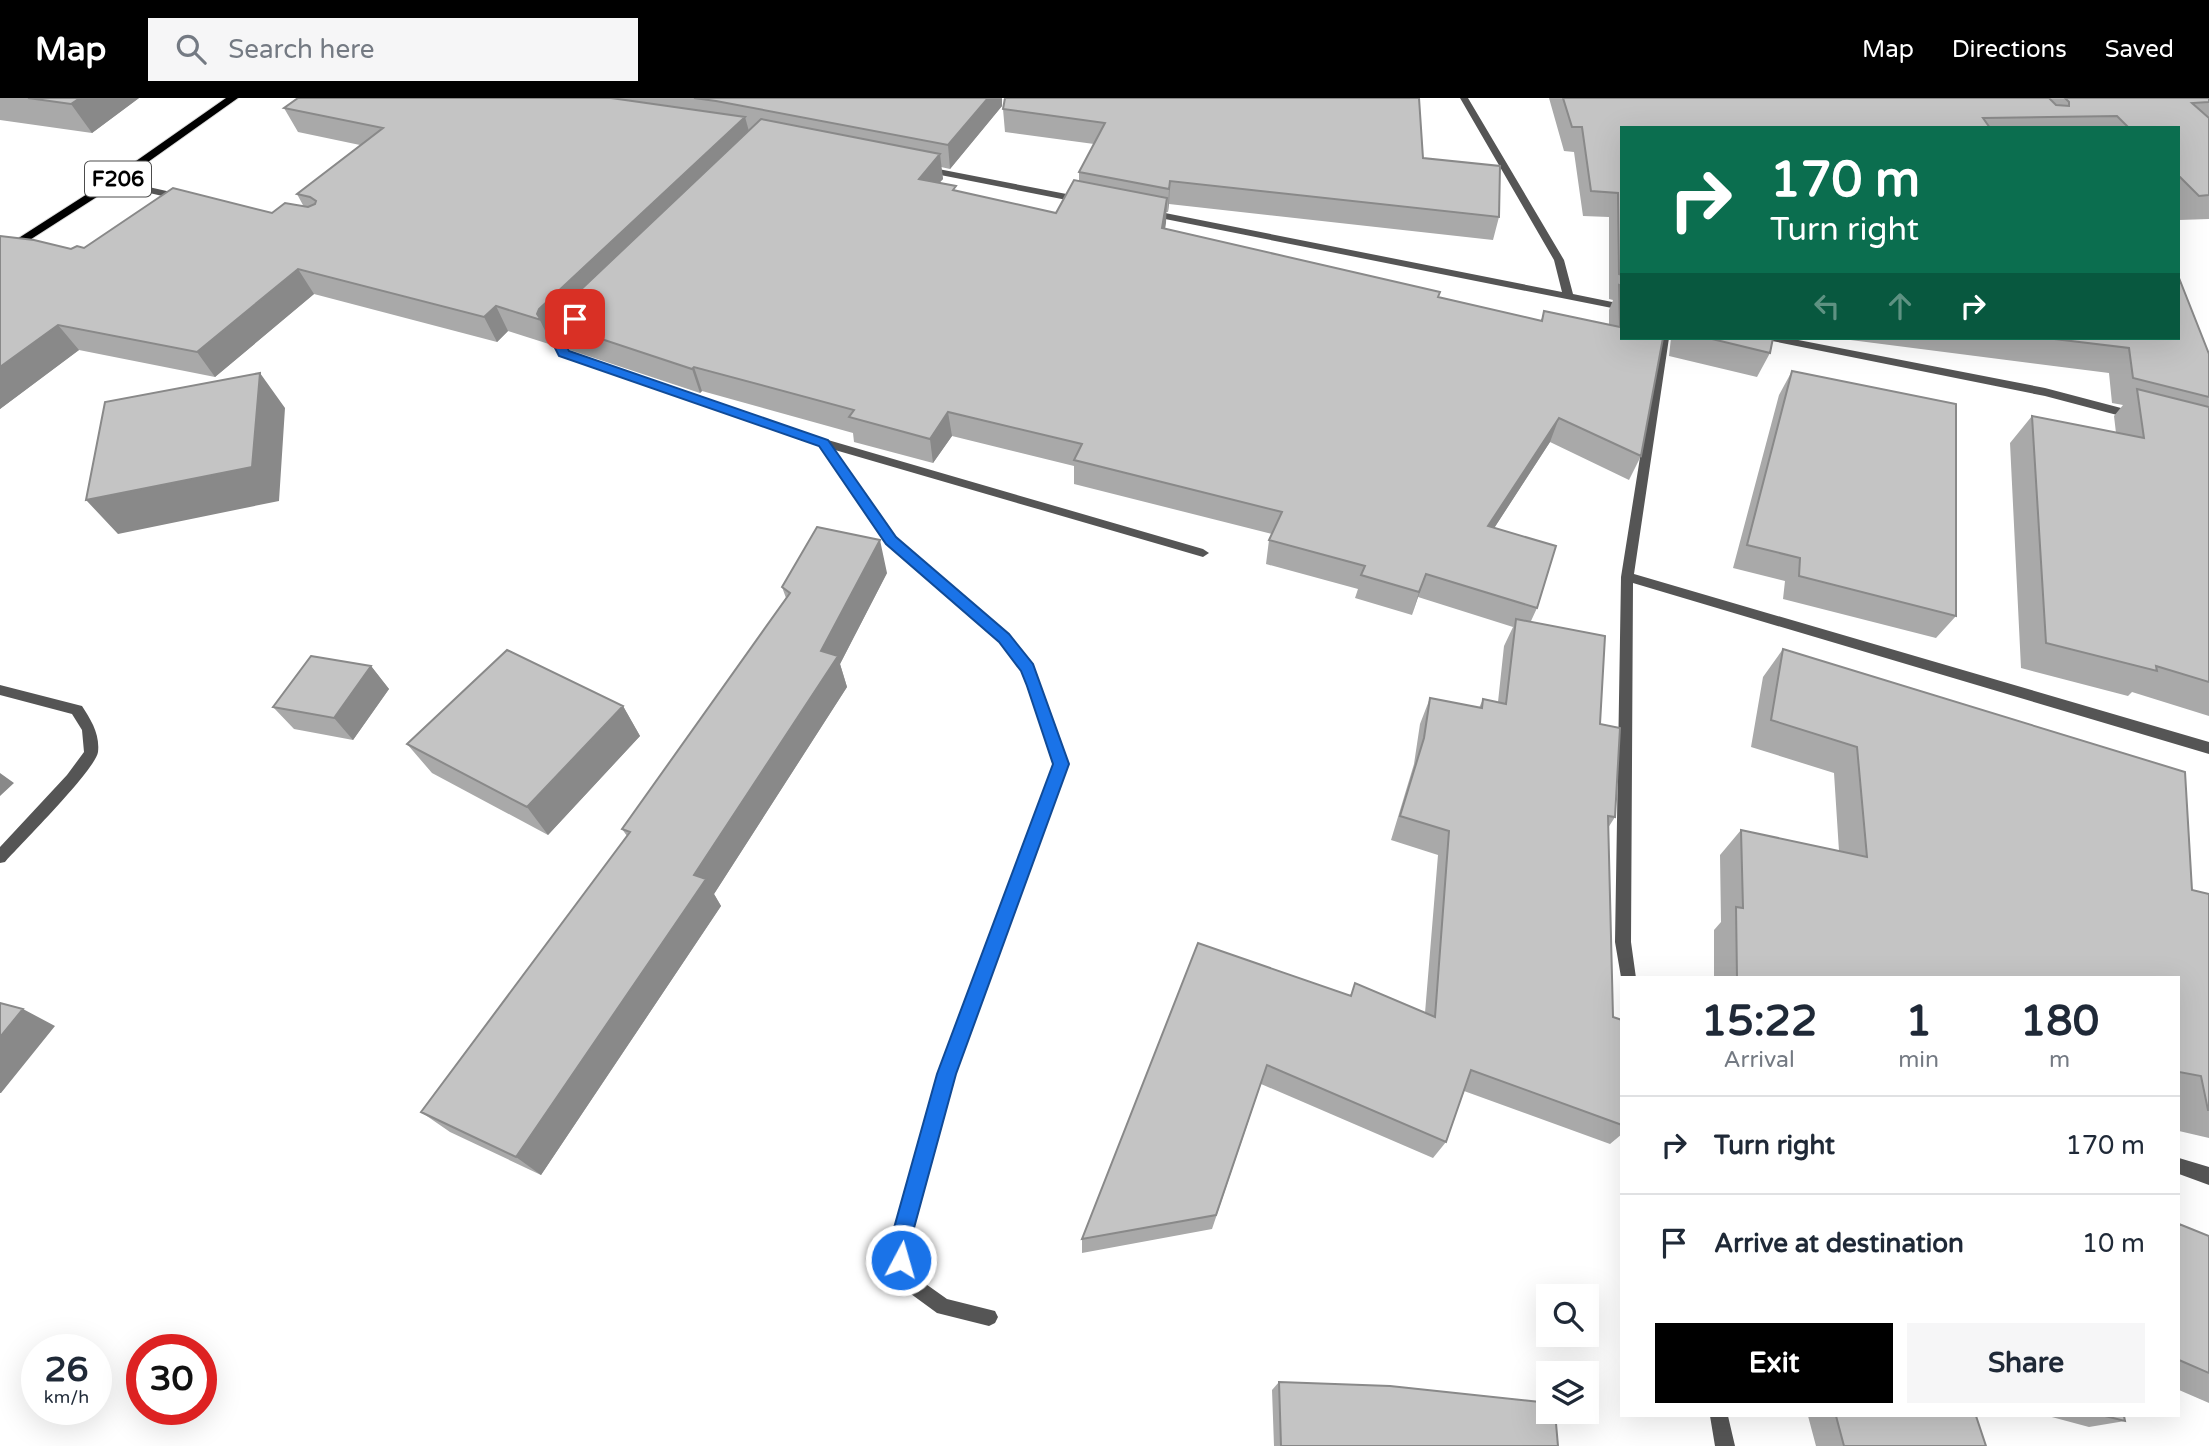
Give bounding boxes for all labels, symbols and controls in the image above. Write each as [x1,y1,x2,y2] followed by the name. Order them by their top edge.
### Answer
[148,18,638,81] search box
[35,30,106,69] text: Map
[172,30,210,68] icon: search
[228,34,374,65] text: Search here
[1862,35,1914,64] text: Map
[1952,35,2067,64] text: Directions
[2105,35,2174,64] text: Saved
[1770,151,1920,210] text: 170 m
[1655,154,1746,245] icon: right
[85,162,151,196] road number: F206
[1770,211,1919,249] text: Turn right
[1808,287,1846,325] icon: left
[1881,287,1919,325] icon: ahead
[1954,287,1992,325] icon: right
[545,289,605,349] pin
[556,300,594,338] icon: arrive
[1701,996,1817,1047] text: 15:22
[1905,996,1932,1047] text: 1
[2020,996,2099,1047] text: 180
[1724,1046,1795,1074] text: Arrival
[1898,1046,1939,1074] text: min
[2049,1046,2070,1074] text: m
[1655,1126,1693,1164] icon: right
[1714,1130,1835,1161] text: Turn right
[2065,1130,2145,1161] text: 170 m
[864,1223,938,1297] position arrow
[1655,1224,1693,1262] icon: arrive
[1714,1228,1964,1259] text: Arrive at destination
[2082,1228,2145,1259] text: 10 m
[1536,1284,1599,1424] map controls
[1536,1284,1599,1347] button: search
[1655,1323,1893,1403] button: Exit
[1907,1323,2145,1403] button: Share
[126,1334,217,1425] speed limit sign: 30
[45,1349,88,1391] text: 26
[1536,1361,1599,1424] button: layers
[44,1386,89,1408] text: km/h

